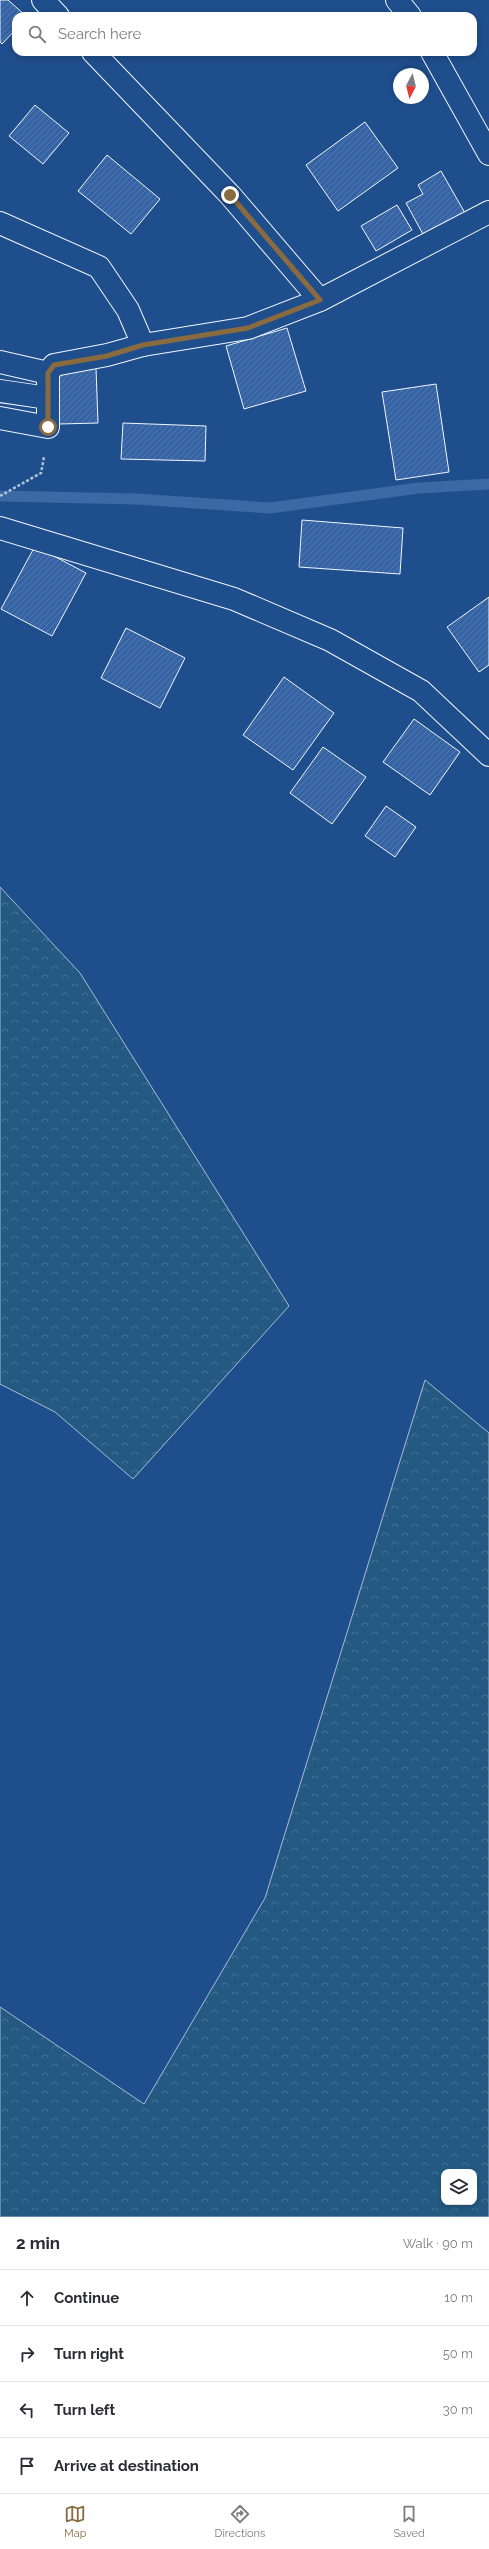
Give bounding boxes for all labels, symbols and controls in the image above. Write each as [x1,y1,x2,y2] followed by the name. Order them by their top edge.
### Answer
[12,12,477,56] search box
[26,23,48,45] icon: search
[58,25,141,43] text: Search here
[393,68,429,104] north arrow
[221,186,239,204] route end
[39,418,57,436] route start
[441,2169,477,2205] map controls
[441,2169,477,2205] button: layers
[16,2233,60,2253] text: 2 min
[403,2236,473,2251] text: Walk · 90 m
[16,2287,38,2309] icon: ahead
[54,2289,119,2307] text: Continue
[444,2290,473,2305] text: 10 m
[16,2343,38,2365] icon: right
[54,2345,124,2363] text: Turn right
[443,2346,473,2361] text: 50 m
[16,2399,38,2421] icon: left
[54,2401,115,2419] text: Turn left
[443,2402,473,2417] text: 30 m
[16,2455,38,2477] icon: arrive
[54,2457,199,2475] text: Arrive at destination
[64,2503,86,2540] tab: Map
[215,2503,265,2540] tab: Directions
[393,2503,425,2540] tab: Saved

